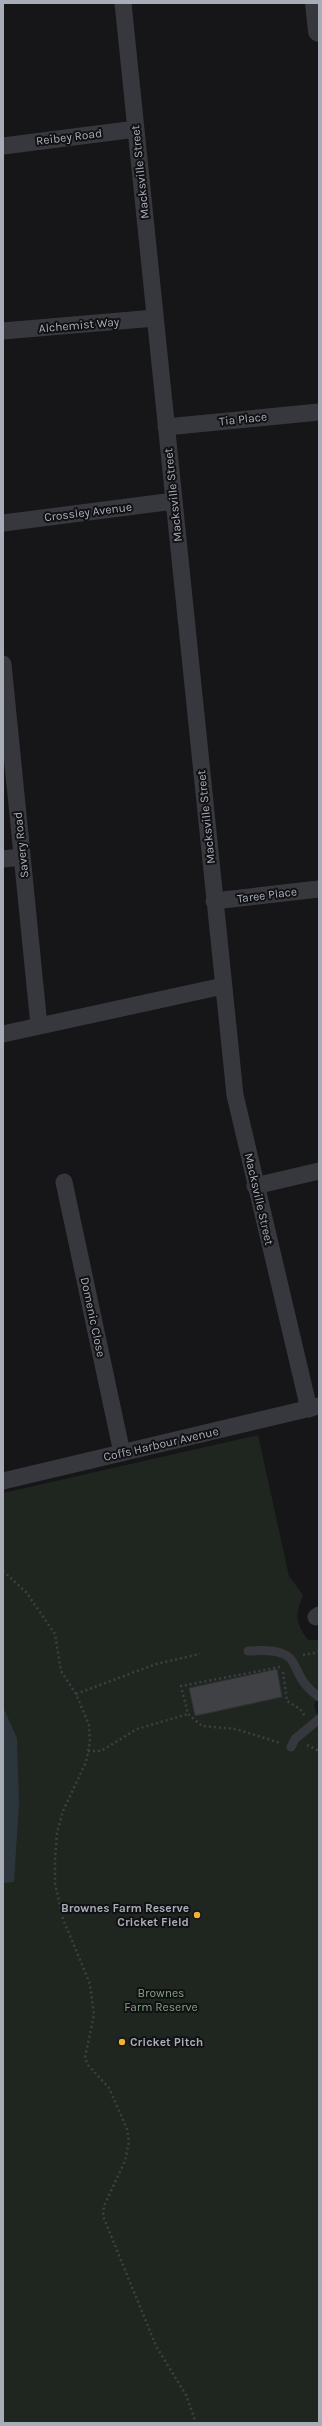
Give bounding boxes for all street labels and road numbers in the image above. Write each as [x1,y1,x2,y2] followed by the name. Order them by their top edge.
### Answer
[128,124,152,220] street label: Macksville Street
[35,126,103,148] street label: Reibey Road
[38,314,120,335] street label: Alchemist Way
[218,410,268,428] street label: Tia Place
[161,447,185,543] street label: Macksville Street
[43,500,133,524] street label: Crossley Avenue
[194,769,218,865] street label: Macksville Street
[11,811,31,879] street label: Savery Road
[236,884,298,906] street label: Taree Place
[242,1151,277,1247] street label: Macksville Street
[78,1276,108,1358] street label: Domenic Close
[102,1424,220,1464] street label: Coffs Harbour Avenue

